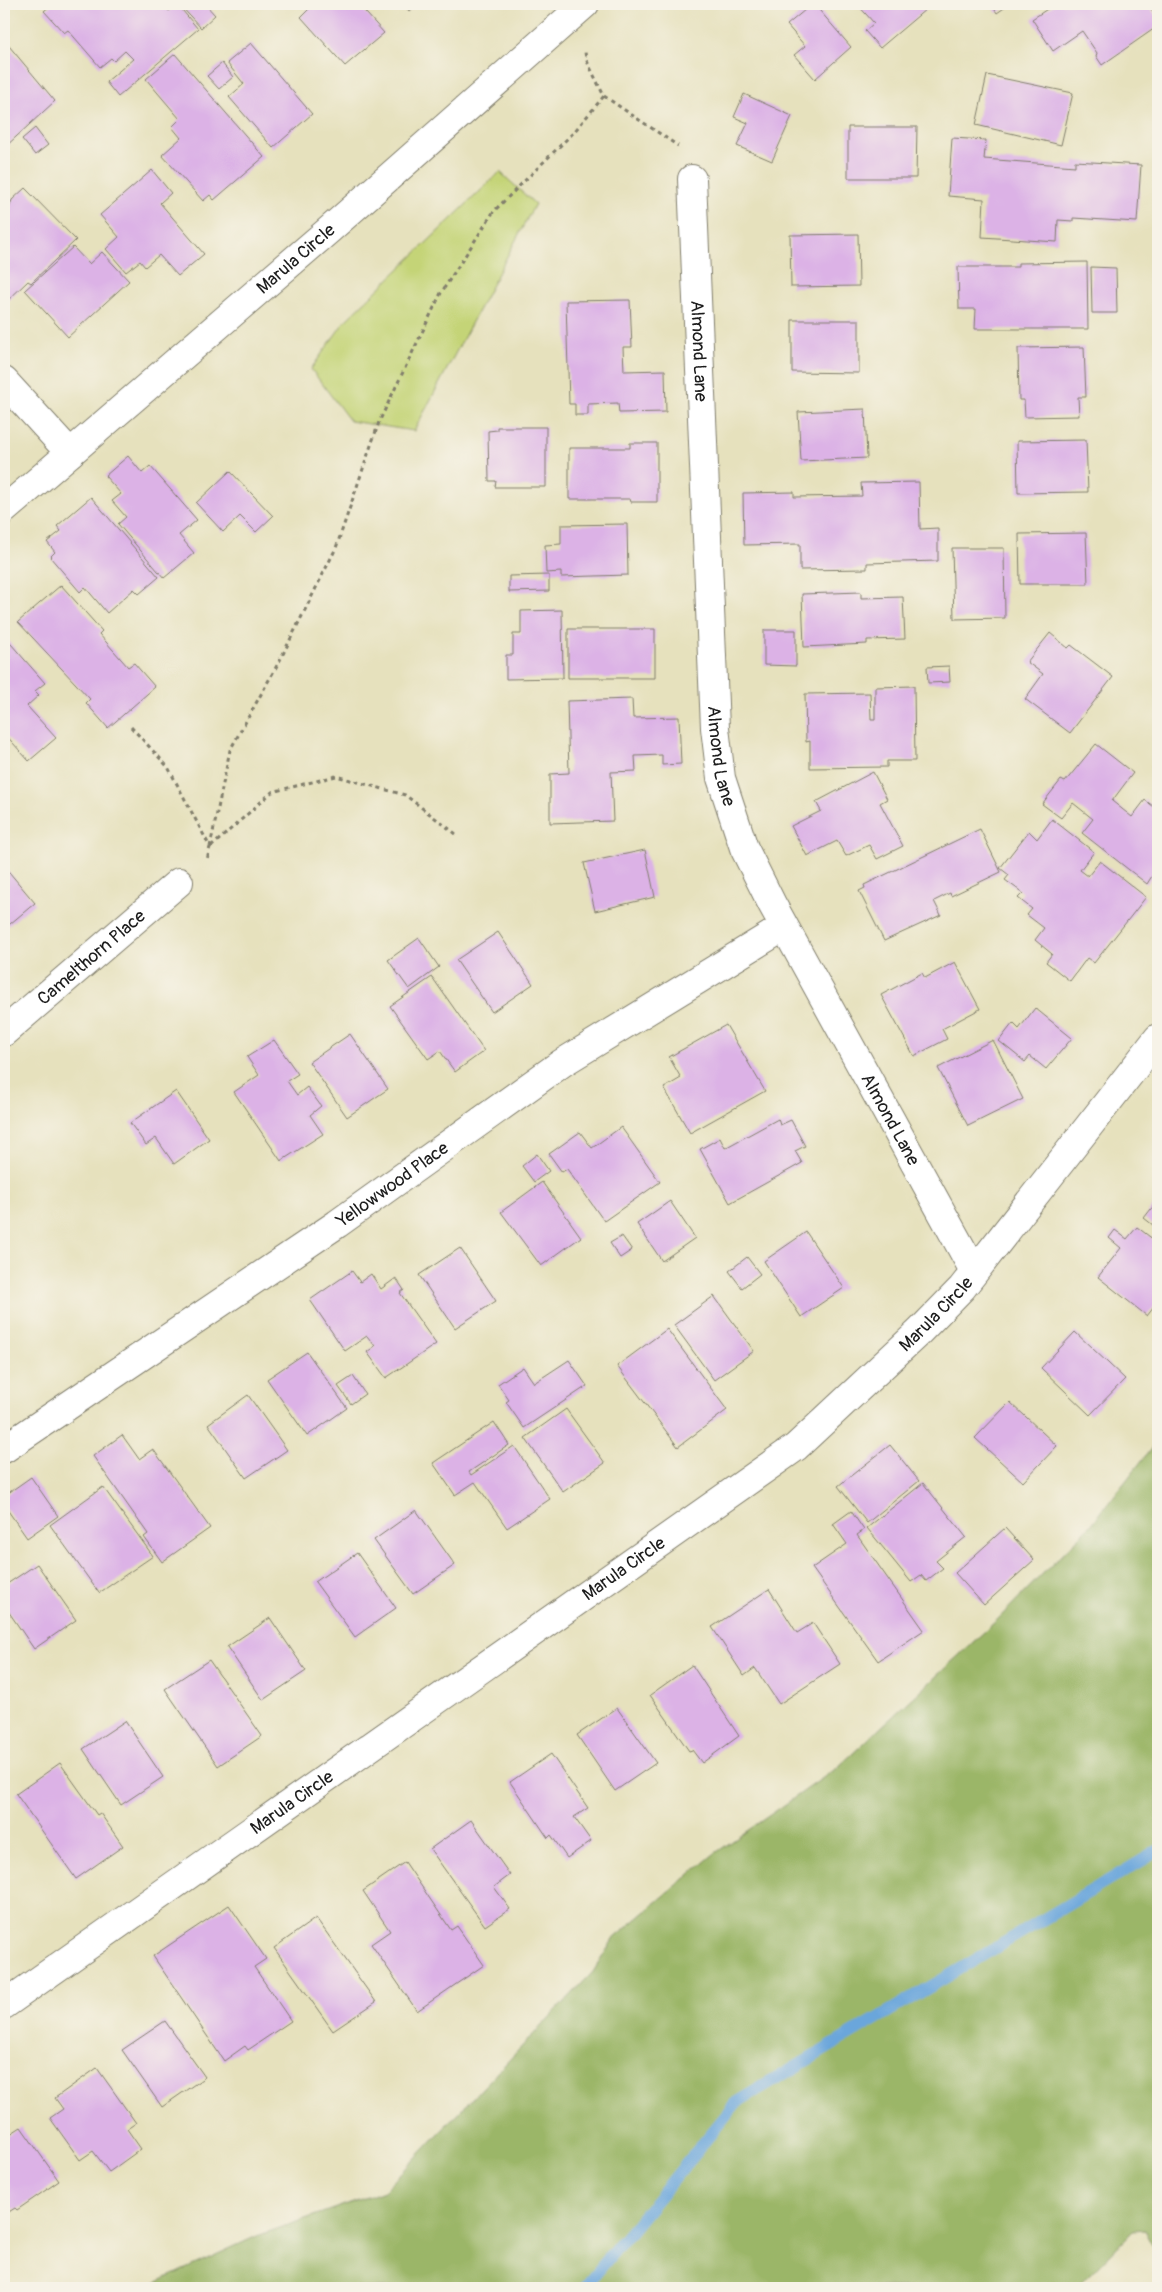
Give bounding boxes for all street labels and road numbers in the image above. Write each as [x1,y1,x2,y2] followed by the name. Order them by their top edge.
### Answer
[252,219,340,299] street label: Marula Circle
[685,300,712,402] street label: Almond Lane
[702,705,741,809] street label: Almond Lane
[33,905,151,1010] street label: Camelthorn Place
[856,1070,925,1170] street label: Almond Lane
[331,1137,453,1233] street label: Yellowwood Place
[894,1272,979,1357] street label: Marula Circle
[578,1532,670,1606] street label: Marula Circle
[246,1765,338,1840] street label: Marula Circle

